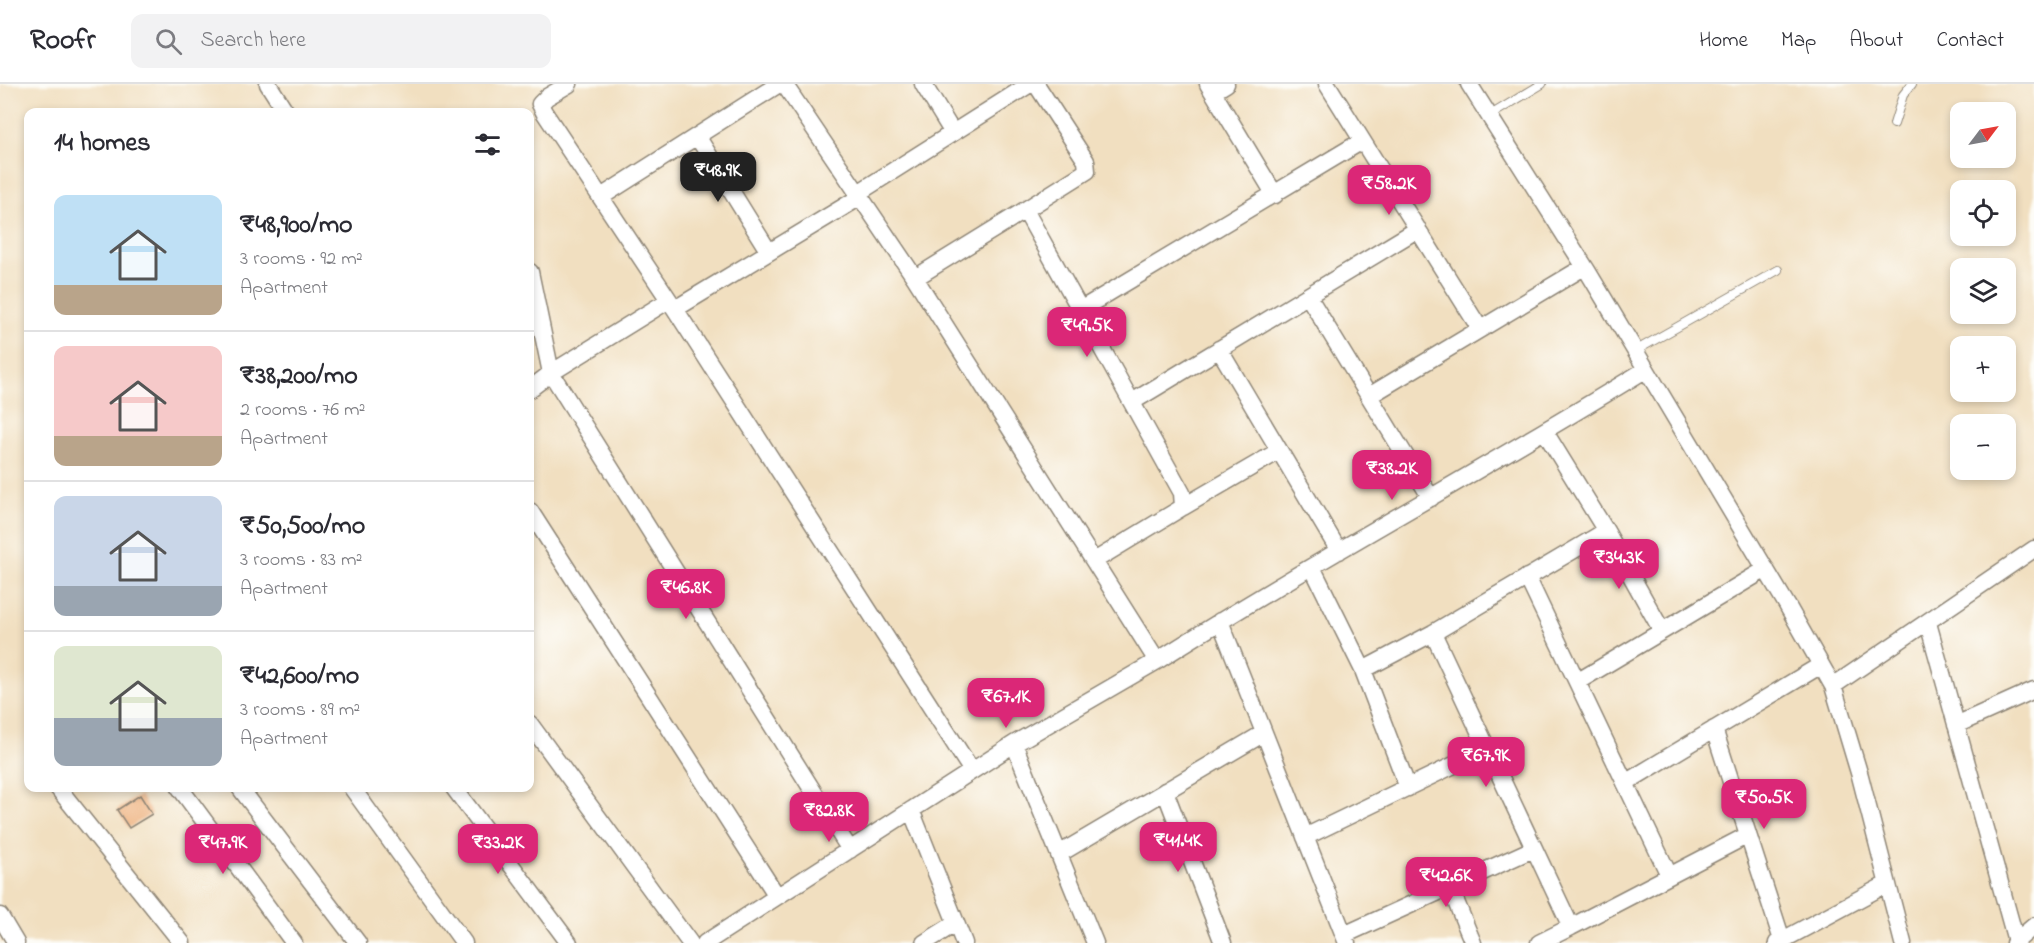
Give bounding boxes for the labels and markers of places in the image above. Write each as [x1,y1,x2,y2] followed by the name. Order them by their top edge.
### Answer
[669,152,767,203] pin: ₹48.9K
[1340,165,1438,216] pin: ₹58.2K
[1038,307,1136,358] pin: ₹49.5K
[1343,450,1441,501] pin: ₹38.2K
[1570,539,1668,590] pin: ₹34.3K
[637,569,735,620] pin: ₹46.8K
[957,678,1055,729] pin: ₹67.1K
[1437,737,1535,788] pin: ₹67.9K
[1715,779,1813,830] pin: ₹50.5K
[780,792,878,843] pin: ₹82.8K
[1129,822,1227,873] pin: ₹41.4K
[174,824,272,875] pin: ₹47.9K
[449,824,547,875] pin: ₹33.2K
[1397,857,1495,908] pin: ₹42.6K

